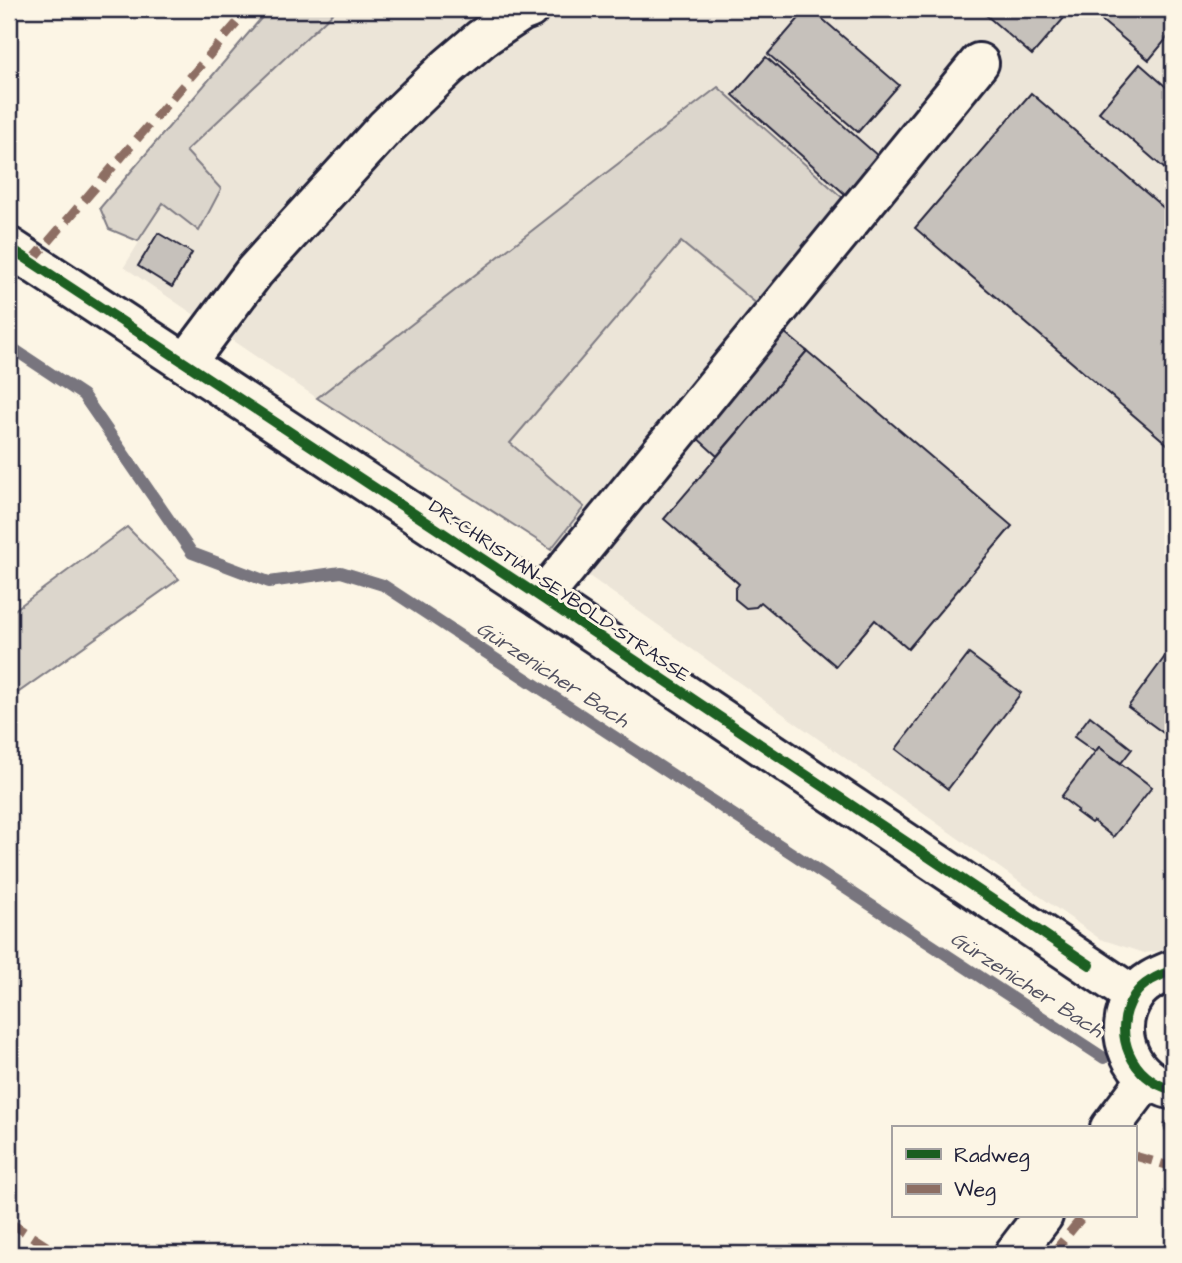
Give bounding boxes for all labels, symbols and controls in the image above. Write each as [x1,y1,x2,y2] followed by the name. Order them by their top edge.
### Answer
[423,494,695,689] street label: DR.-CHRISTIAN-SEYBOLD-STRASSE
[471,614,636,736] water label: Gürzenicher Bach
[945,924,1110,1046] water label: Gürzenicher Bach
[892,1126,1136,1218] legend
[954,1141,1030,1172] text: Radweg
[954,1175,996,1206] text: Weg

